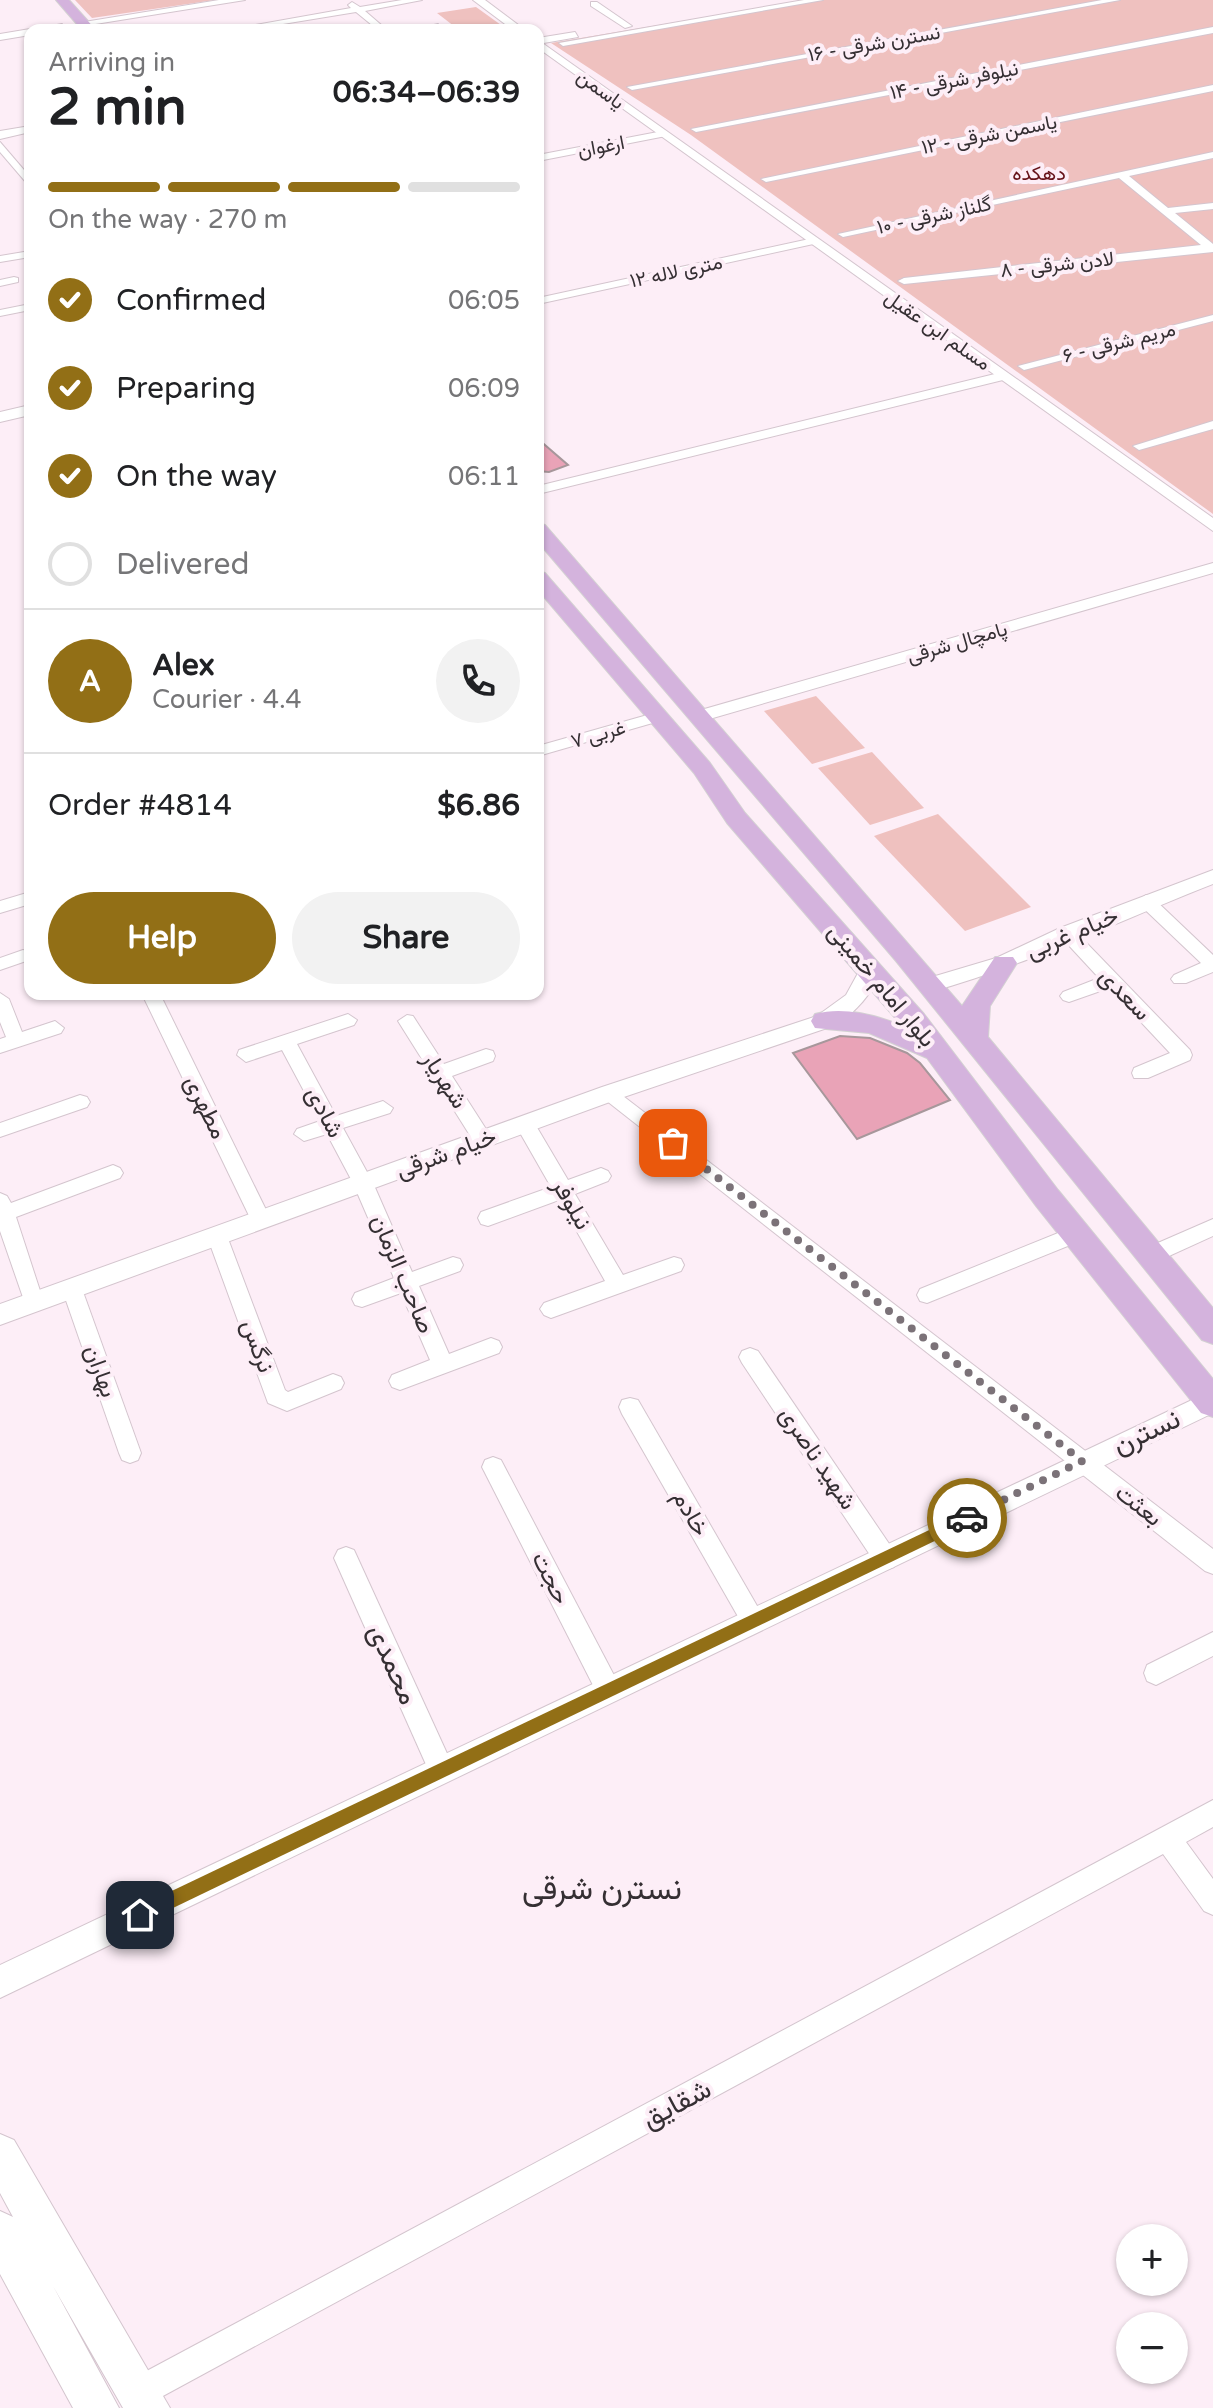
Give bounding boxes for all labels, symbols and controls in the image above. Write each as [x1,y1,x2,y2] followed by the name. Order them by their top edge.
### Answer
[806,21,942,67] street label: نسترن شرقی - ۱۶
[48,47,175,78] text: Arriving in
[888,57,1020,105] street label: نیلوفر شرقی - ۱۴
[572,64,629,115] street label: یاسمن
[333,74,520,111] text: 06:34–06:39
[48,76,187,139] text: 2 min
[919,110,1059,160] street label: یاسمن شرقی - ۱۲
[576,131,627,163] street label: ارغوان
[1012,162,1066,186] park label: دهکده
[875,192,994,240] street label: گلناز شرقی - ۱۰
[48,204,287,235] text: On the way · 270 m
[999,247,1115,283] street label: لادن شرقی - ۸
[628,250,725,293] street label: ۱۲ متری لاله
[48,278,92,322] icon: check
[116,282,267,319] text: Confirmed
[448,285,520,316] text: 06:05
[880,286,995,376] street label: مسلم ابن عقیل
[1061,317,1178,369] street label: مریم شرقی - ۶
[48,366,92,410] icon: check
[116,370,256,407] text: Preparing
[448,373,520,404] text: 06:09
[48,454,92,498] icon: check
[116,458,277,495] text: On the way
[448,461,520,492] text: 06:11
[116,546,250,583] text: Delivered
[904,617,1010,670] street label: پامچال شرقی
[436,639,520,723] button: phone
[152,647,215,684] text: Alex
[79,663,101,700] text: A
[152,684,302,715] text: Courier · 4.4
[568,716,628,754] street label: ۷ غربی
[48,787,232,824] text: Order #4814
[437,787,520,824] text: $6.86
[48,892,276,984] button: Help
[292,892,520,984] button: Share
[1022,901,1123,967] street label: خیام غربی
[821,917,942,1054] street label: بلوار امام خمینی
[1093,962,1157,1027] street label: سعدی
[415,1045,474,1114] street label: شهریار
[178,1071,233,1144] street label: مطهری
[299,1082,350,1143] street label: شادی
[639,1109,707,1177] pin
[651,1121,695,1165] icon: bag
[392,1122,501,1186] street label: خیام شرقی
[545,1173,598,1235] street label: نیلوفر
[365,1210,441,1338] street label: صاحب الزمان
[235,1316,280,1377] street label: نرگس
[78,1341,123,1401] street label: بهاران
[773,1401,863,1515] street label: شهید ناصری
[1107,1402,1186,1462] street label: نسترن
[927,1478,1007,1558] courier
[1109,1478,1168,1533] street label: بعثت
[665,1485,715,1542] street label: خادم
[945,1496,989,1540] icon: car
[525,1547,576,1609] street label: حجت
[360,1619,426,1710] street label: محمدی
[522,1870,682,1908] district label: نسترن شرقی
[106,1881,174,1949] pin
[118,1893,162,1937] icon: home
[636,2072,717,2136] street label: شقایق
[1116,2224,1188,2384] map controls
[1116,2224,1188,2296] button: +
[1116,2312,1188,2384] button: −

